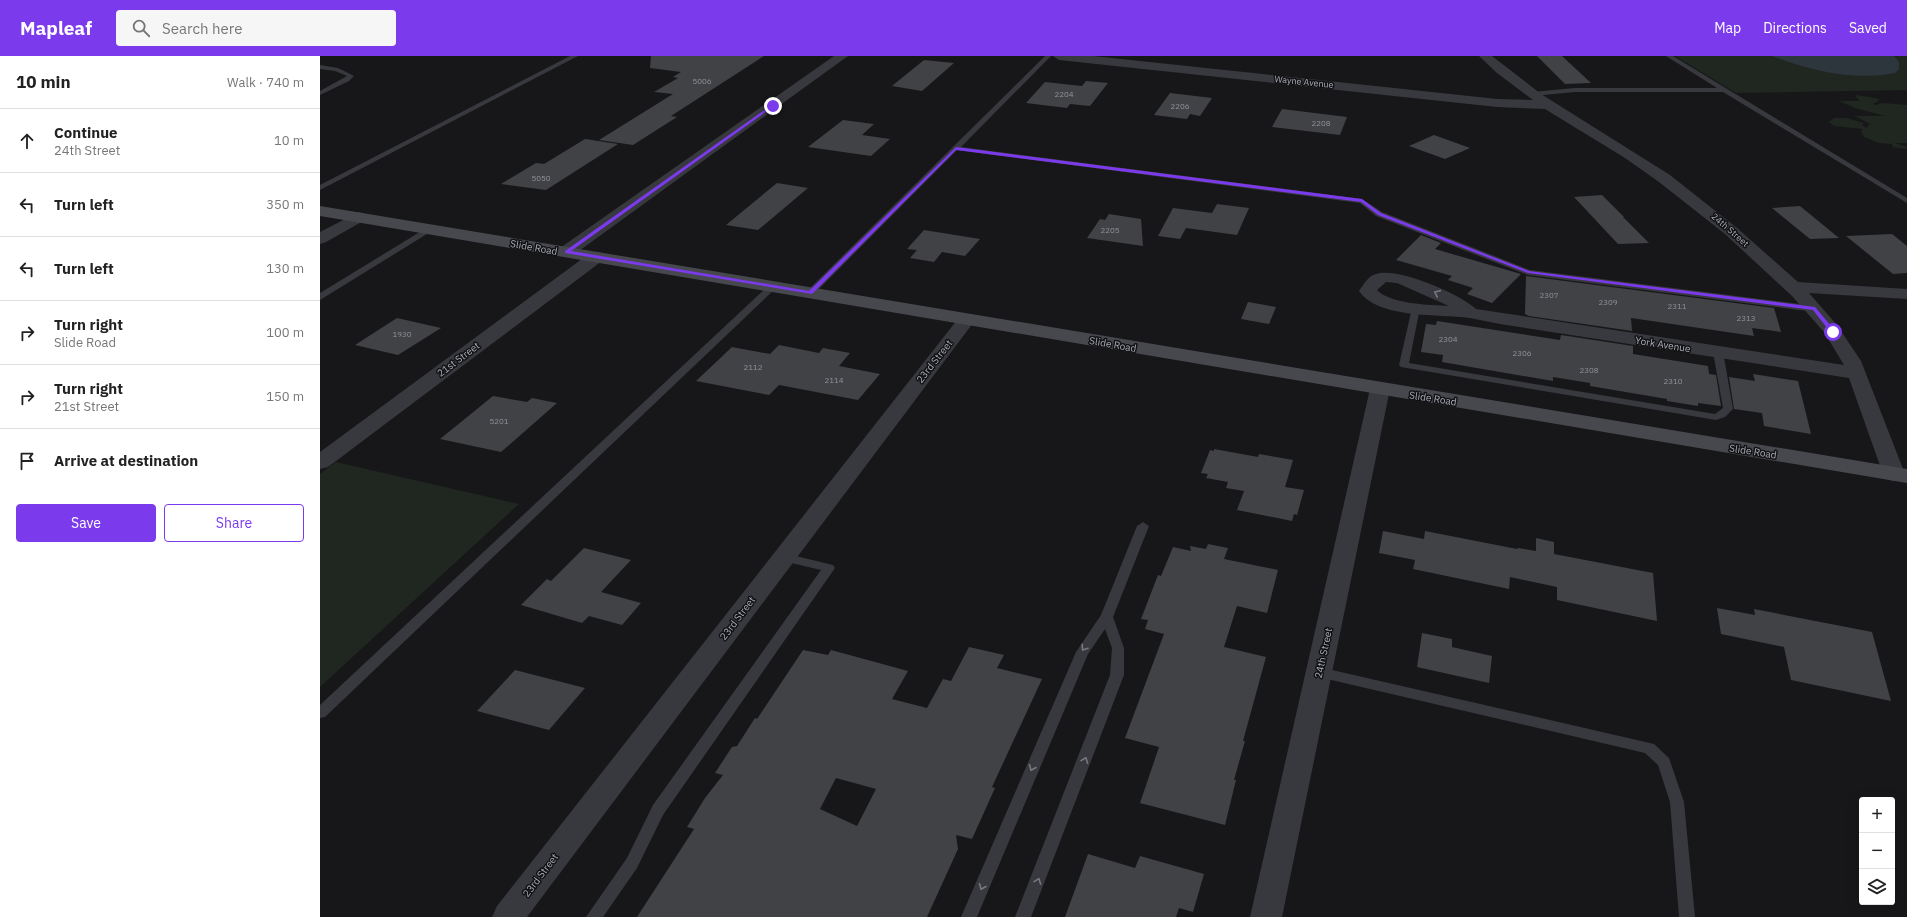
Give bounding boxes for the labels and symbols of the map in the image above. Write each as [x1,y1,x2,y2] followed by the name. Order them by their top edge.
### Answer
[1274,73,1334,90] street label: Wayne Avenue
[692,76,712,86] house number: 5006
[1054,89,1074,99] house number: 2204
[764,97,782,115] route end
[1170,101,1190,111] house number: 2206
[1311,118,1331,128] house number: 2208
[531,173,551,183] house number: 5050
[1709,210,1751,249] street label: 24th Street
[1100,225,1120,235] house number: 2205
[509,237,559,258] street label: Slide Road
[1433,290,1441,298] one-way arrow
[1539,290,1559,300] house number: 2307
[1598,297,1618,307] house number: 2309
[1667,301,1687,311] house number: 2311
[1736,313,1756,323] house number: 2313
[1824,323,1842,341] route start
[392,329,412,339] house number: 1930
[1088,334,1138,355] street label: Slide Road
[1438,334,1458,344] house number: 2304
[1634,334,1692,355] street label: York Avenue
[914,337,956,385] street label: 23rd Street
[434,339,483,380] street label: 21st Street
[1512,348,1532,358] house number: 2306
[743,362,763,372] house number: 2112
[1579,365,1599,375] house number: 2308
[824,375,844,385] house number: 2114
[1663,376,1683,386] house number: 2310
[1408,388,1457,409] street label: Slide Road
[489,416,509,426] house number: 5201
[1728,441,1777,462] street label: Slide Road
[717,594,758,643] street label: 23rd Street
[1312,626,1335,679] street label: 24th Street
[1082,644,1089,651] one-way arrow
[1080,756,1088,763] one-way arrow
[1029,764,1037,771] one-way arrow
[520,851,561,900] street label: 23rd Street
[1033,877,1041,885] one-way arrow
[978,884,986,891] one-way arrow

